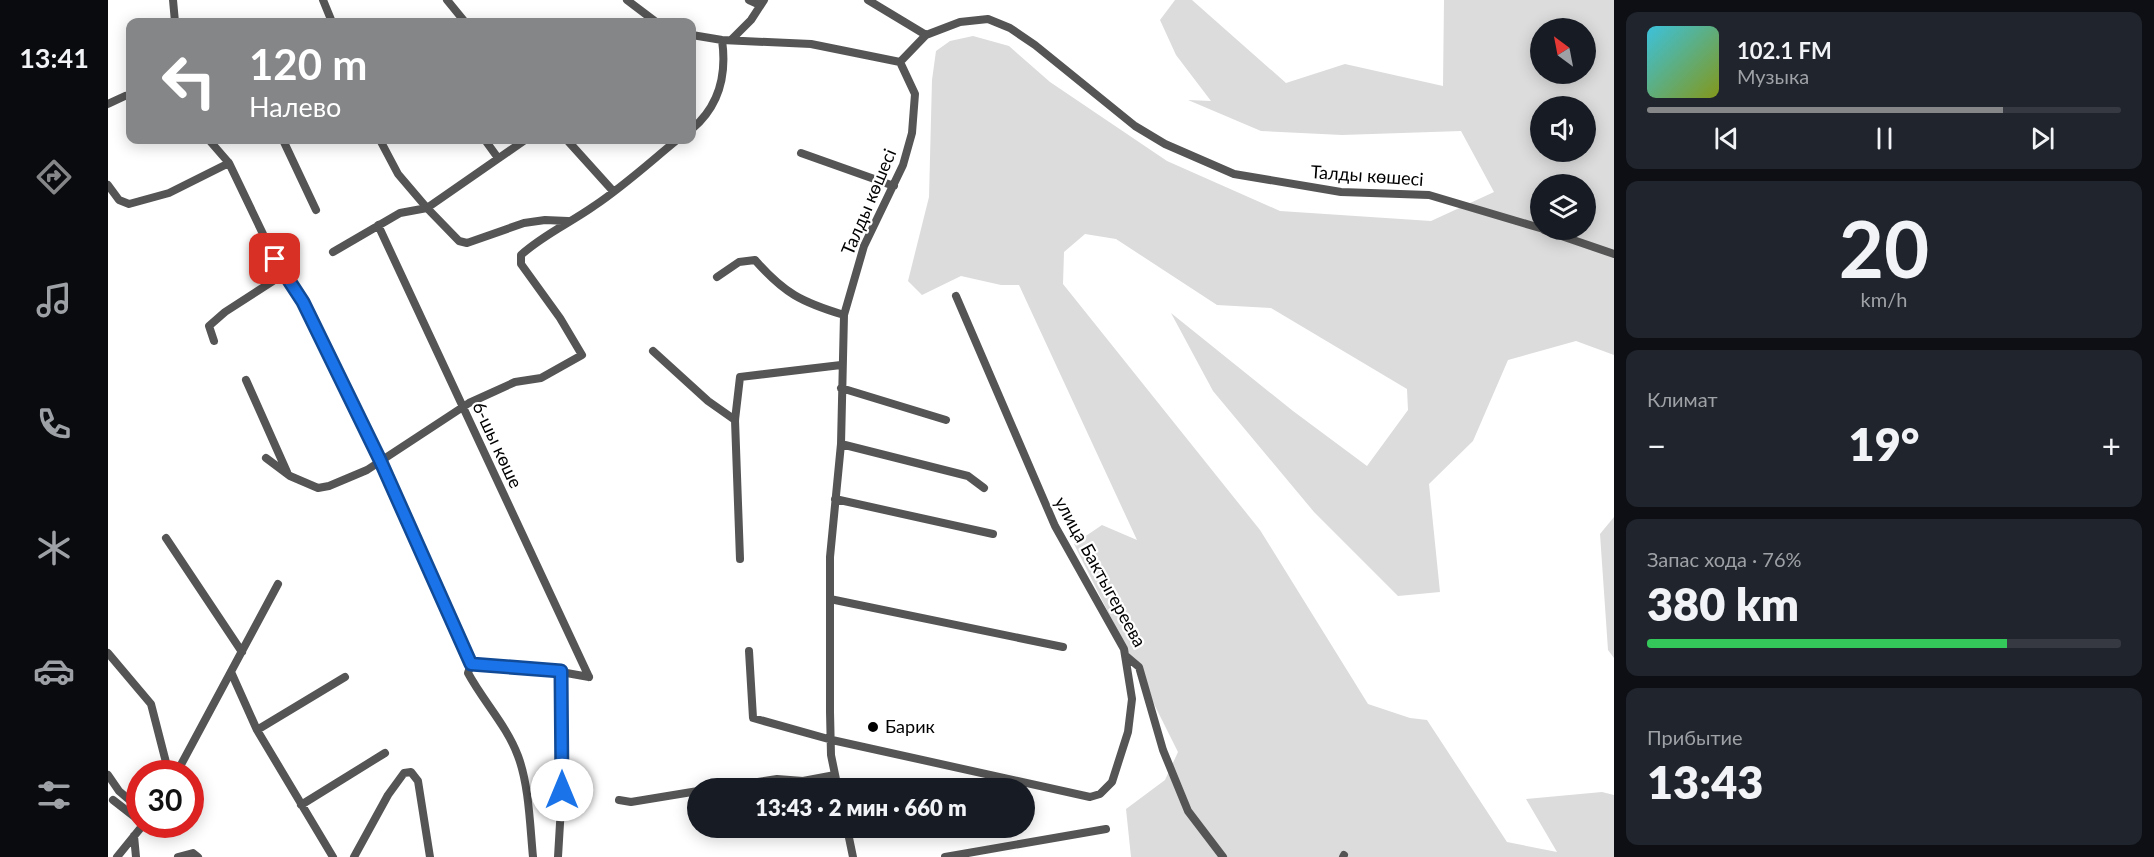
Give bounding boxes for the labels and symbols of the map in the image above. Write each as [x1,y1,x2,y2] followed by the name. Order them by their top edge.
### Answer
[1530,18,1596,84] north arrow
[836,145,900,258] street label: Талды көшесі
[1310,160,1424,190] street label: Талды көшесі
[249,233,300,284] pin
[468,398,528,491] street label: 6-шы көше
[1050,492,1151,651] street label: улица Бактыгереева
[885,715,935,737] place label: Барик
[866,720,880,734] marker: Барик
[530,758,594,822] position arrow
[126,760,204,838] speed limit sign: 30

